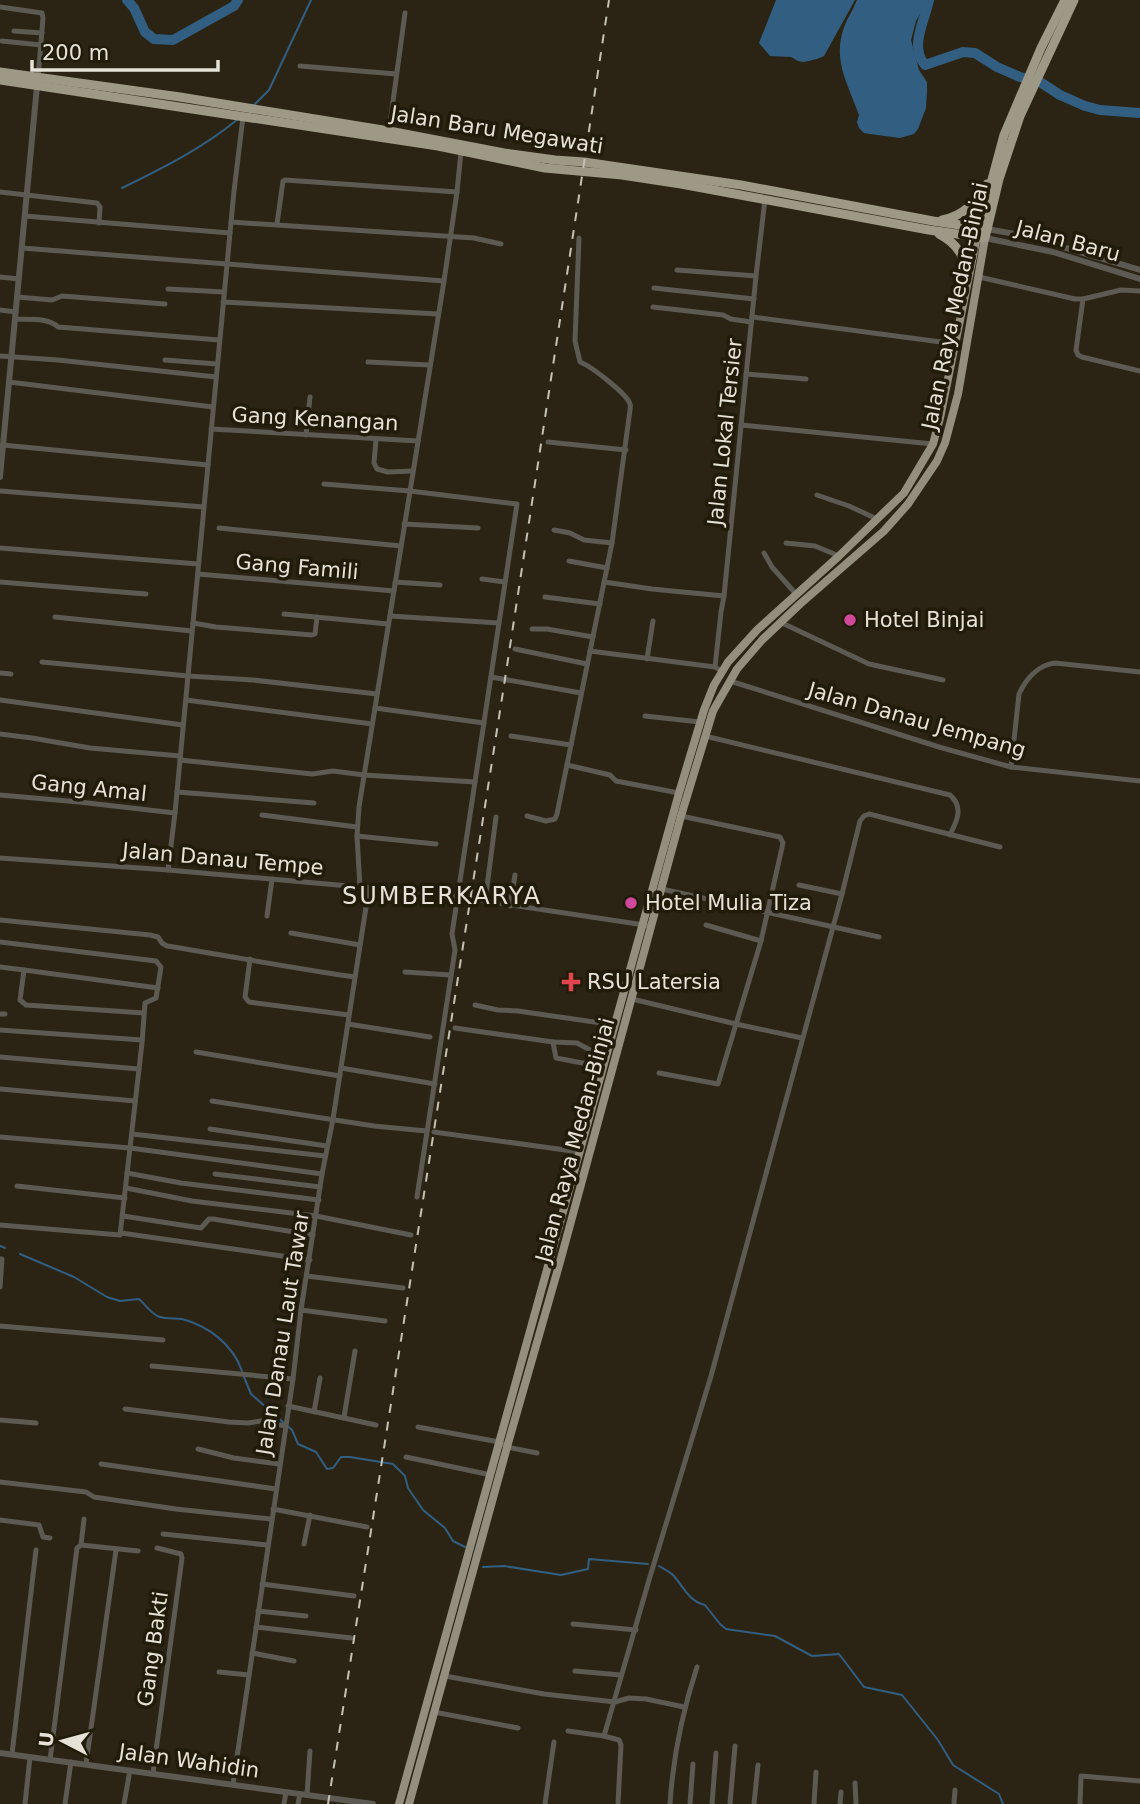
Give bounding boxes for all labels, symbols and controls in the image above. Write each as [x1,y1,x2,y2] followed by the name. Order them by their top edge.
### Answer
[32,28,217,72] scale bar
[42,41,109,65] text: 200 m
[387,101,605,159] street label: Jalan Baru Megawati
[917,180,993,434] street label: Jalan Raya Medan-Binjai
[1011,215,1123,266] street label: Jalan Baru
[703,337,747,529] street label: Jalan Lokal Tersier
[231,403,399,435] street label: Gang Kenangan
[234,550,360,584] street label: Gang Famili
[864,608,984,632] place label: Hotel Binjai
[842,612,858,628] marker: Hotel Binjai
[803,677,1029,763] street label: Jalan Danau Jempang
[30,770,148,806] street label: Gang Amal
[119,838,325,880] street label: Jalan Danau Tempe
[342,882,542,910] district label: SUMBERKARYA
[645,891,812,915] place label: Hotel Mulia Tiza
[623,895,639,911] marker: Hotel Mulia Tiza
[587,970,721,994] place label: RSU Latersia
[561,972,581,992] marker: RSU Latersia
[530,1015,619,1267] street label: Jalan Raya Medan-Binjai
[252,1209,314,1459] street label: Jalan Danau Laut Tawar
[133,1590,173,1708] street label: Gang Bakti
[28,1706,98,1776] north arrow
[34,1730,58,1748] text: U
[115,1739,261,1783] street label: Jalan Wahidin

